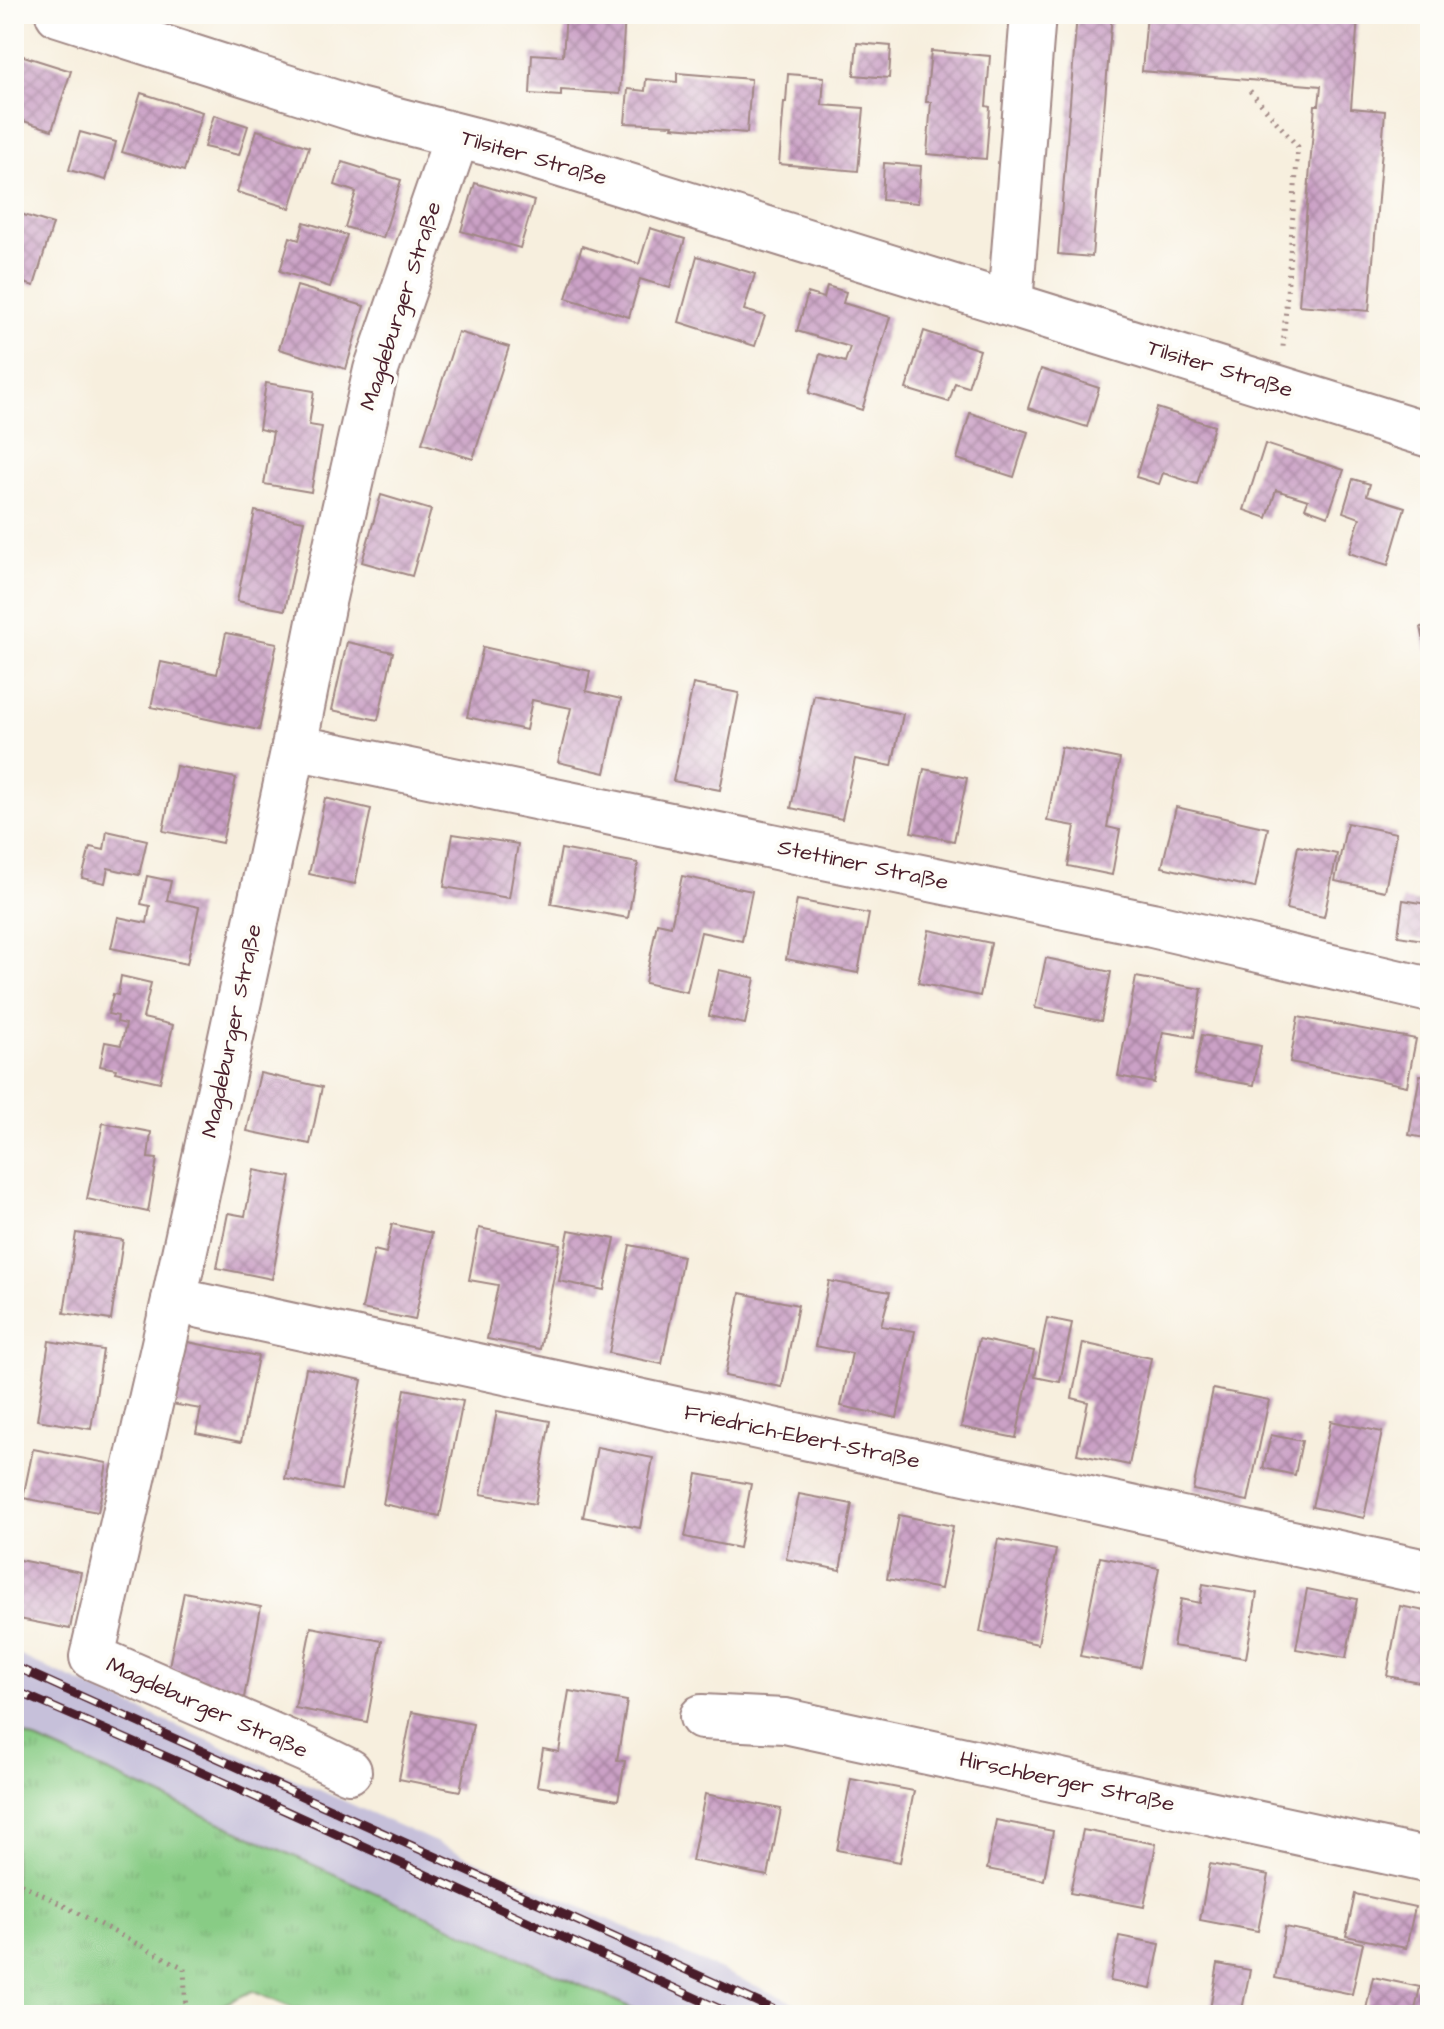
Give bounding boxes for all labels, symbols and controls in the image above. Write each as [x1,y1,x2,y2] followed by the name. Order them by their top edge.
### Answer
[457,122,611,194] street label: Tilsiter Straße
[353,198,450,415] street label: Magdeburger Straße
[1143,332,1297,406] street label: Tilsiter Straße
[775,832,951,898] street label: Stettiner Straße
[194,921,271,1141] street label: Magdeburger Straße
[681,1397,923,1477] street label: Friedrich-Ebert-Straße
[101,1650,313,1767] street label: Magdeburger Straße
[956,1744,1177,1821] street label: Hirschberger Straße

